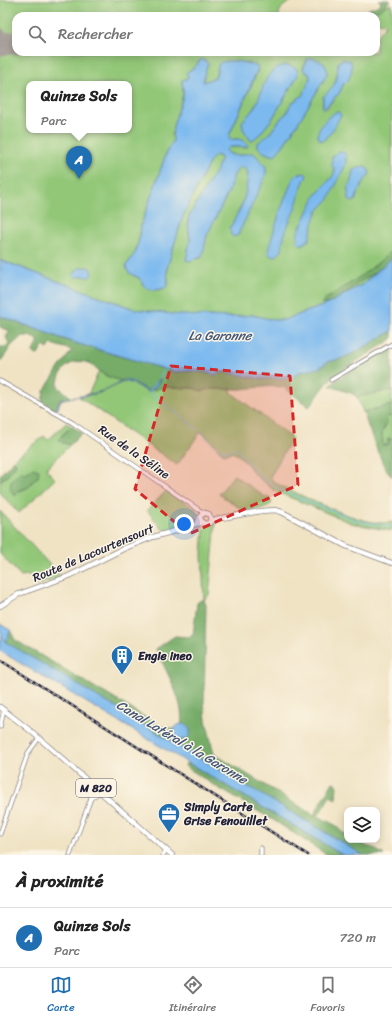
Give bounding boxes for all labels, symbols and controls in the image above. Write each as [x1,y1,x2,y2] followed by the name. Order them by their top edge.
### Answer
[12,12,380,56] search box
[58,21,133,47] text: Rechercher
[26,23,48,45] icon: search
[26,81,132,133] popup
[41,83,117,109] text: Quinze Sols
[41,109,67,132] text: Parc
[66,146,92,179] pin: A
[188,324,253,347] water label: La Garonne
[93,419,175,485] street label: Rue de la Séline
[174,514,194,534] your location
[29,517,158,589] street label: Route de Lacourtensourt
[109,643,135,676] building icon: Engie ineo
[138,645,193,667] place label: Engie ineo
[112,694,253,791] water label: Canal Latéral à la Garonne
[76,779,116,797] road number: M 820
[183,796,268,832] place label: Simply Carte Grise Fenouillet
[156,801,182,834] office icon: Simply Carte Grise Fenouillet
[344,807,380,843] map controls
[344,807,380,843] button: layers
[16,866,103,896] text: À proximité
[54,913,130,939] text: Quinze Sols
[25,926,33,949] text: A
[339,926,376,949] text: 720 m
[54,939,80,962] text: Parc
[47,974,75,1017] tab: Carte
[169,974,216,1017] tab: Itinéraire
[310,974,345,1017] tab: Favoris

